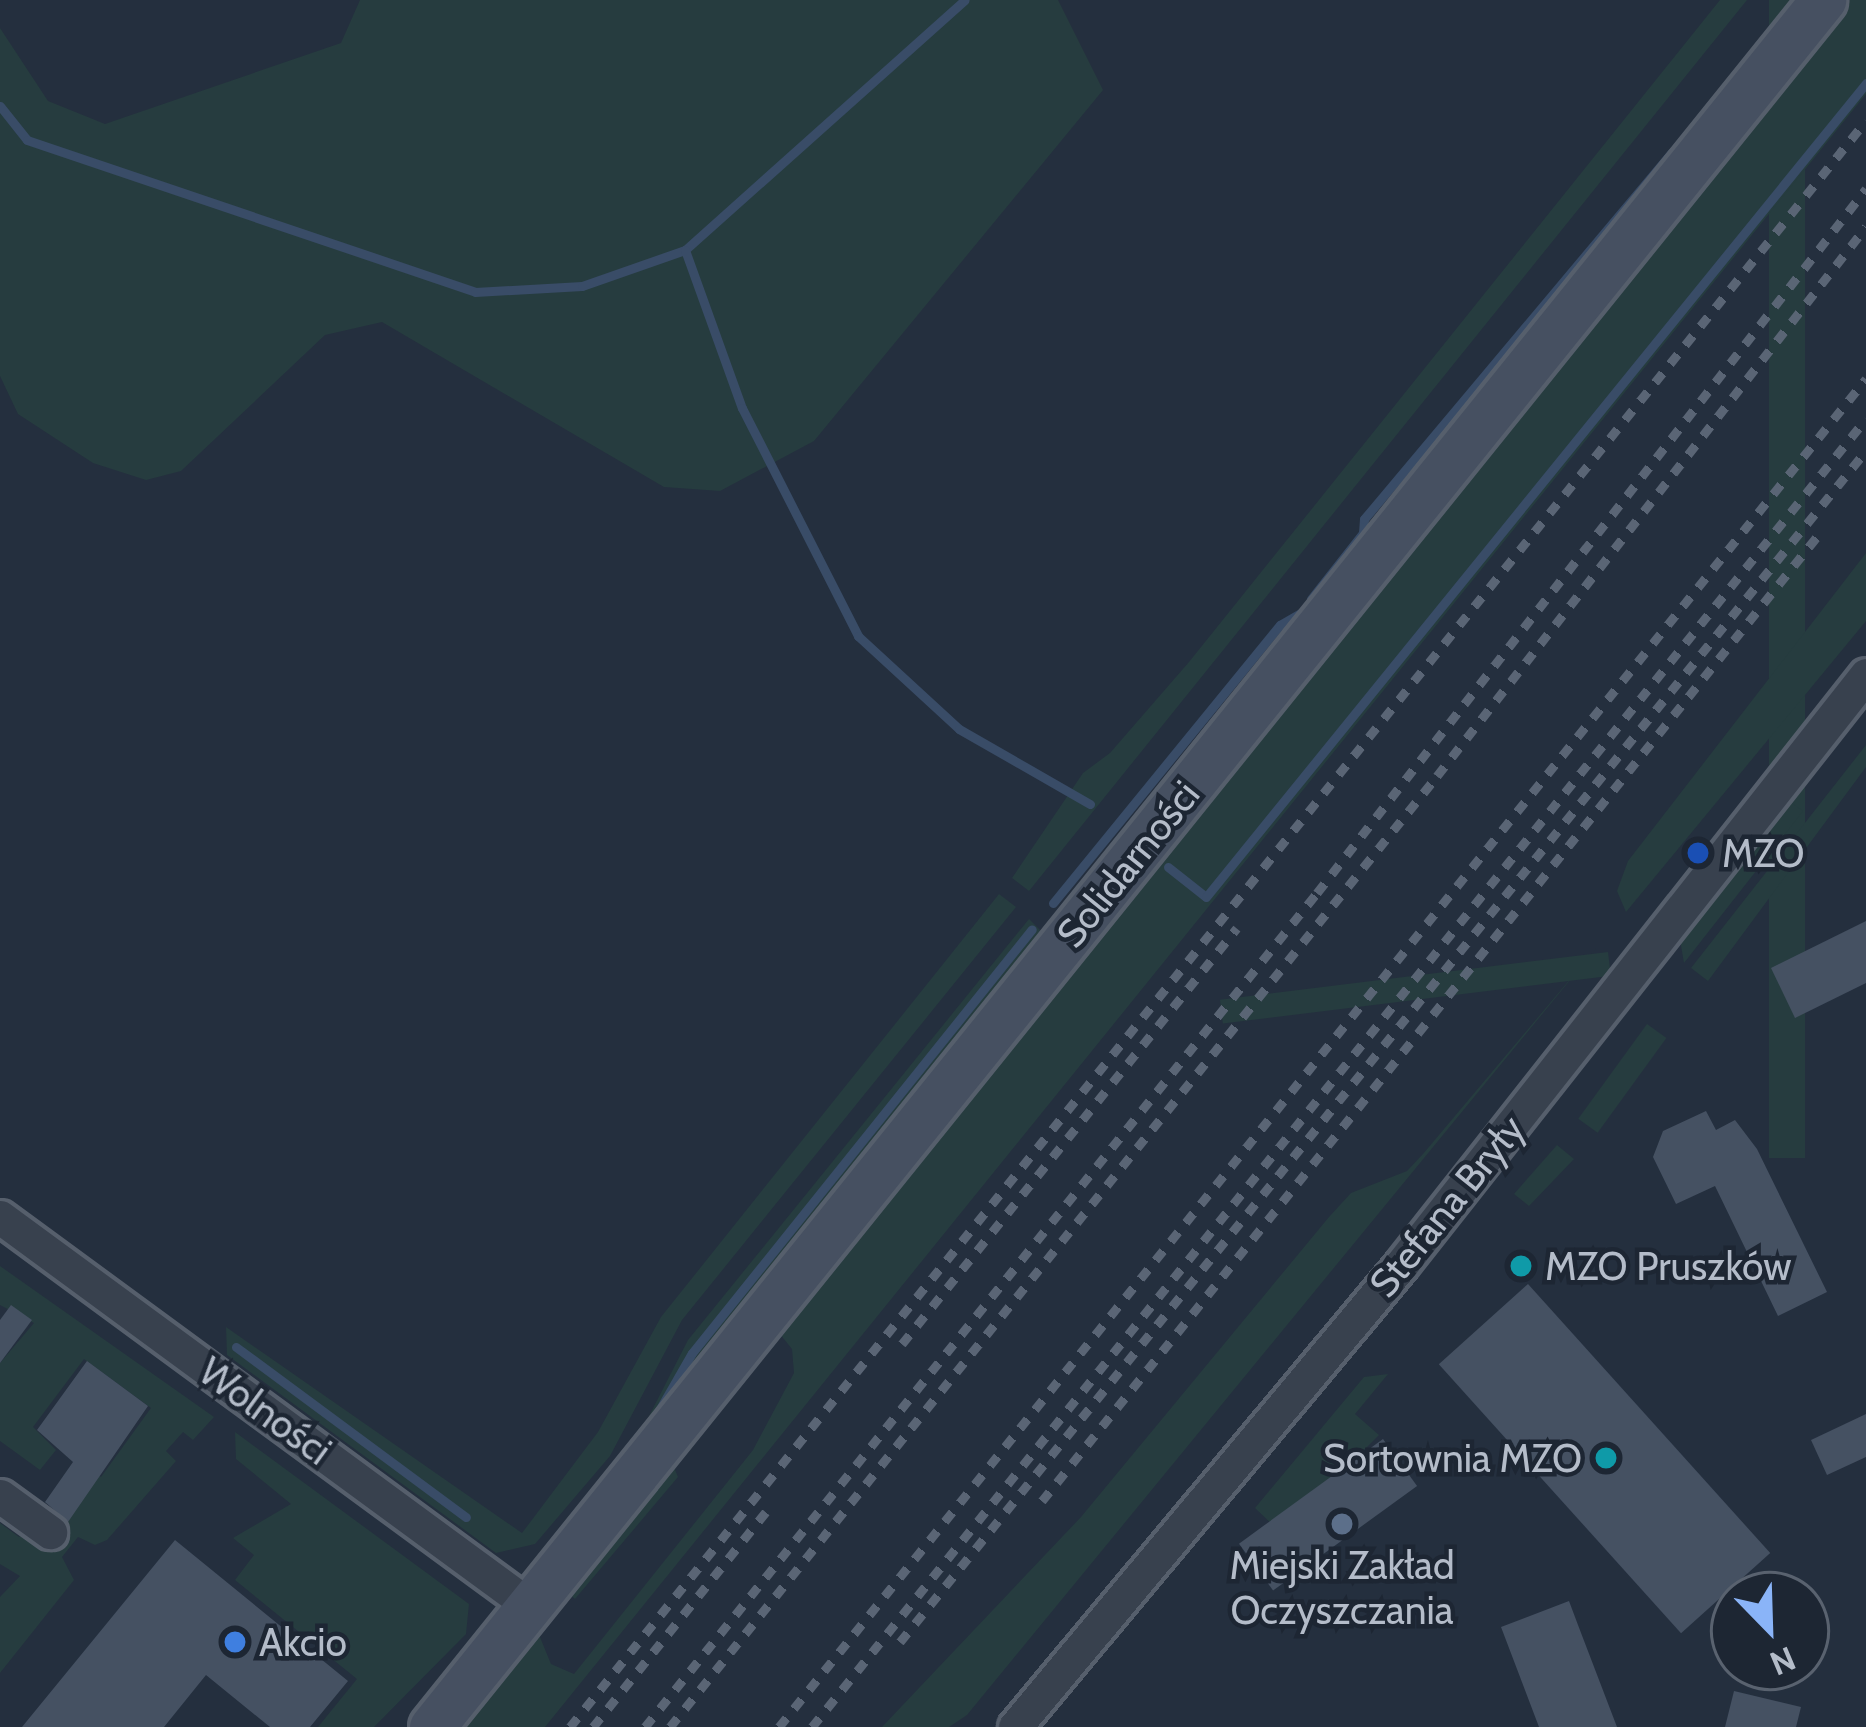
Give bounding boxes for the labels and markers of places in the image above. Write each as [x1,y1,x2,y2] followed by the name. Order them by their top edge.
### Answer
[1722,830,1804,876] place label: MZO
[1685,840,1711,866] marker: MZO
[1545,1243,1792,1289] place label: MZO Pruszków
[1508,1253,1534,1279] marker: MZO Pruszków
[1323,1435,1582,1481] place label: Sortownia MZO
[1593,1445,1619,1471] marker: Sortownia MZO
[1329,1511,1355,1537] marker: Miejski Zakład Oczyszczania
[1229,1543,1455,1634] place label: Miejski Zakład Oczyszczania
[259,1619,347,1665] place label: Akcio
[222,1629,248,1655] marker: Akcio

